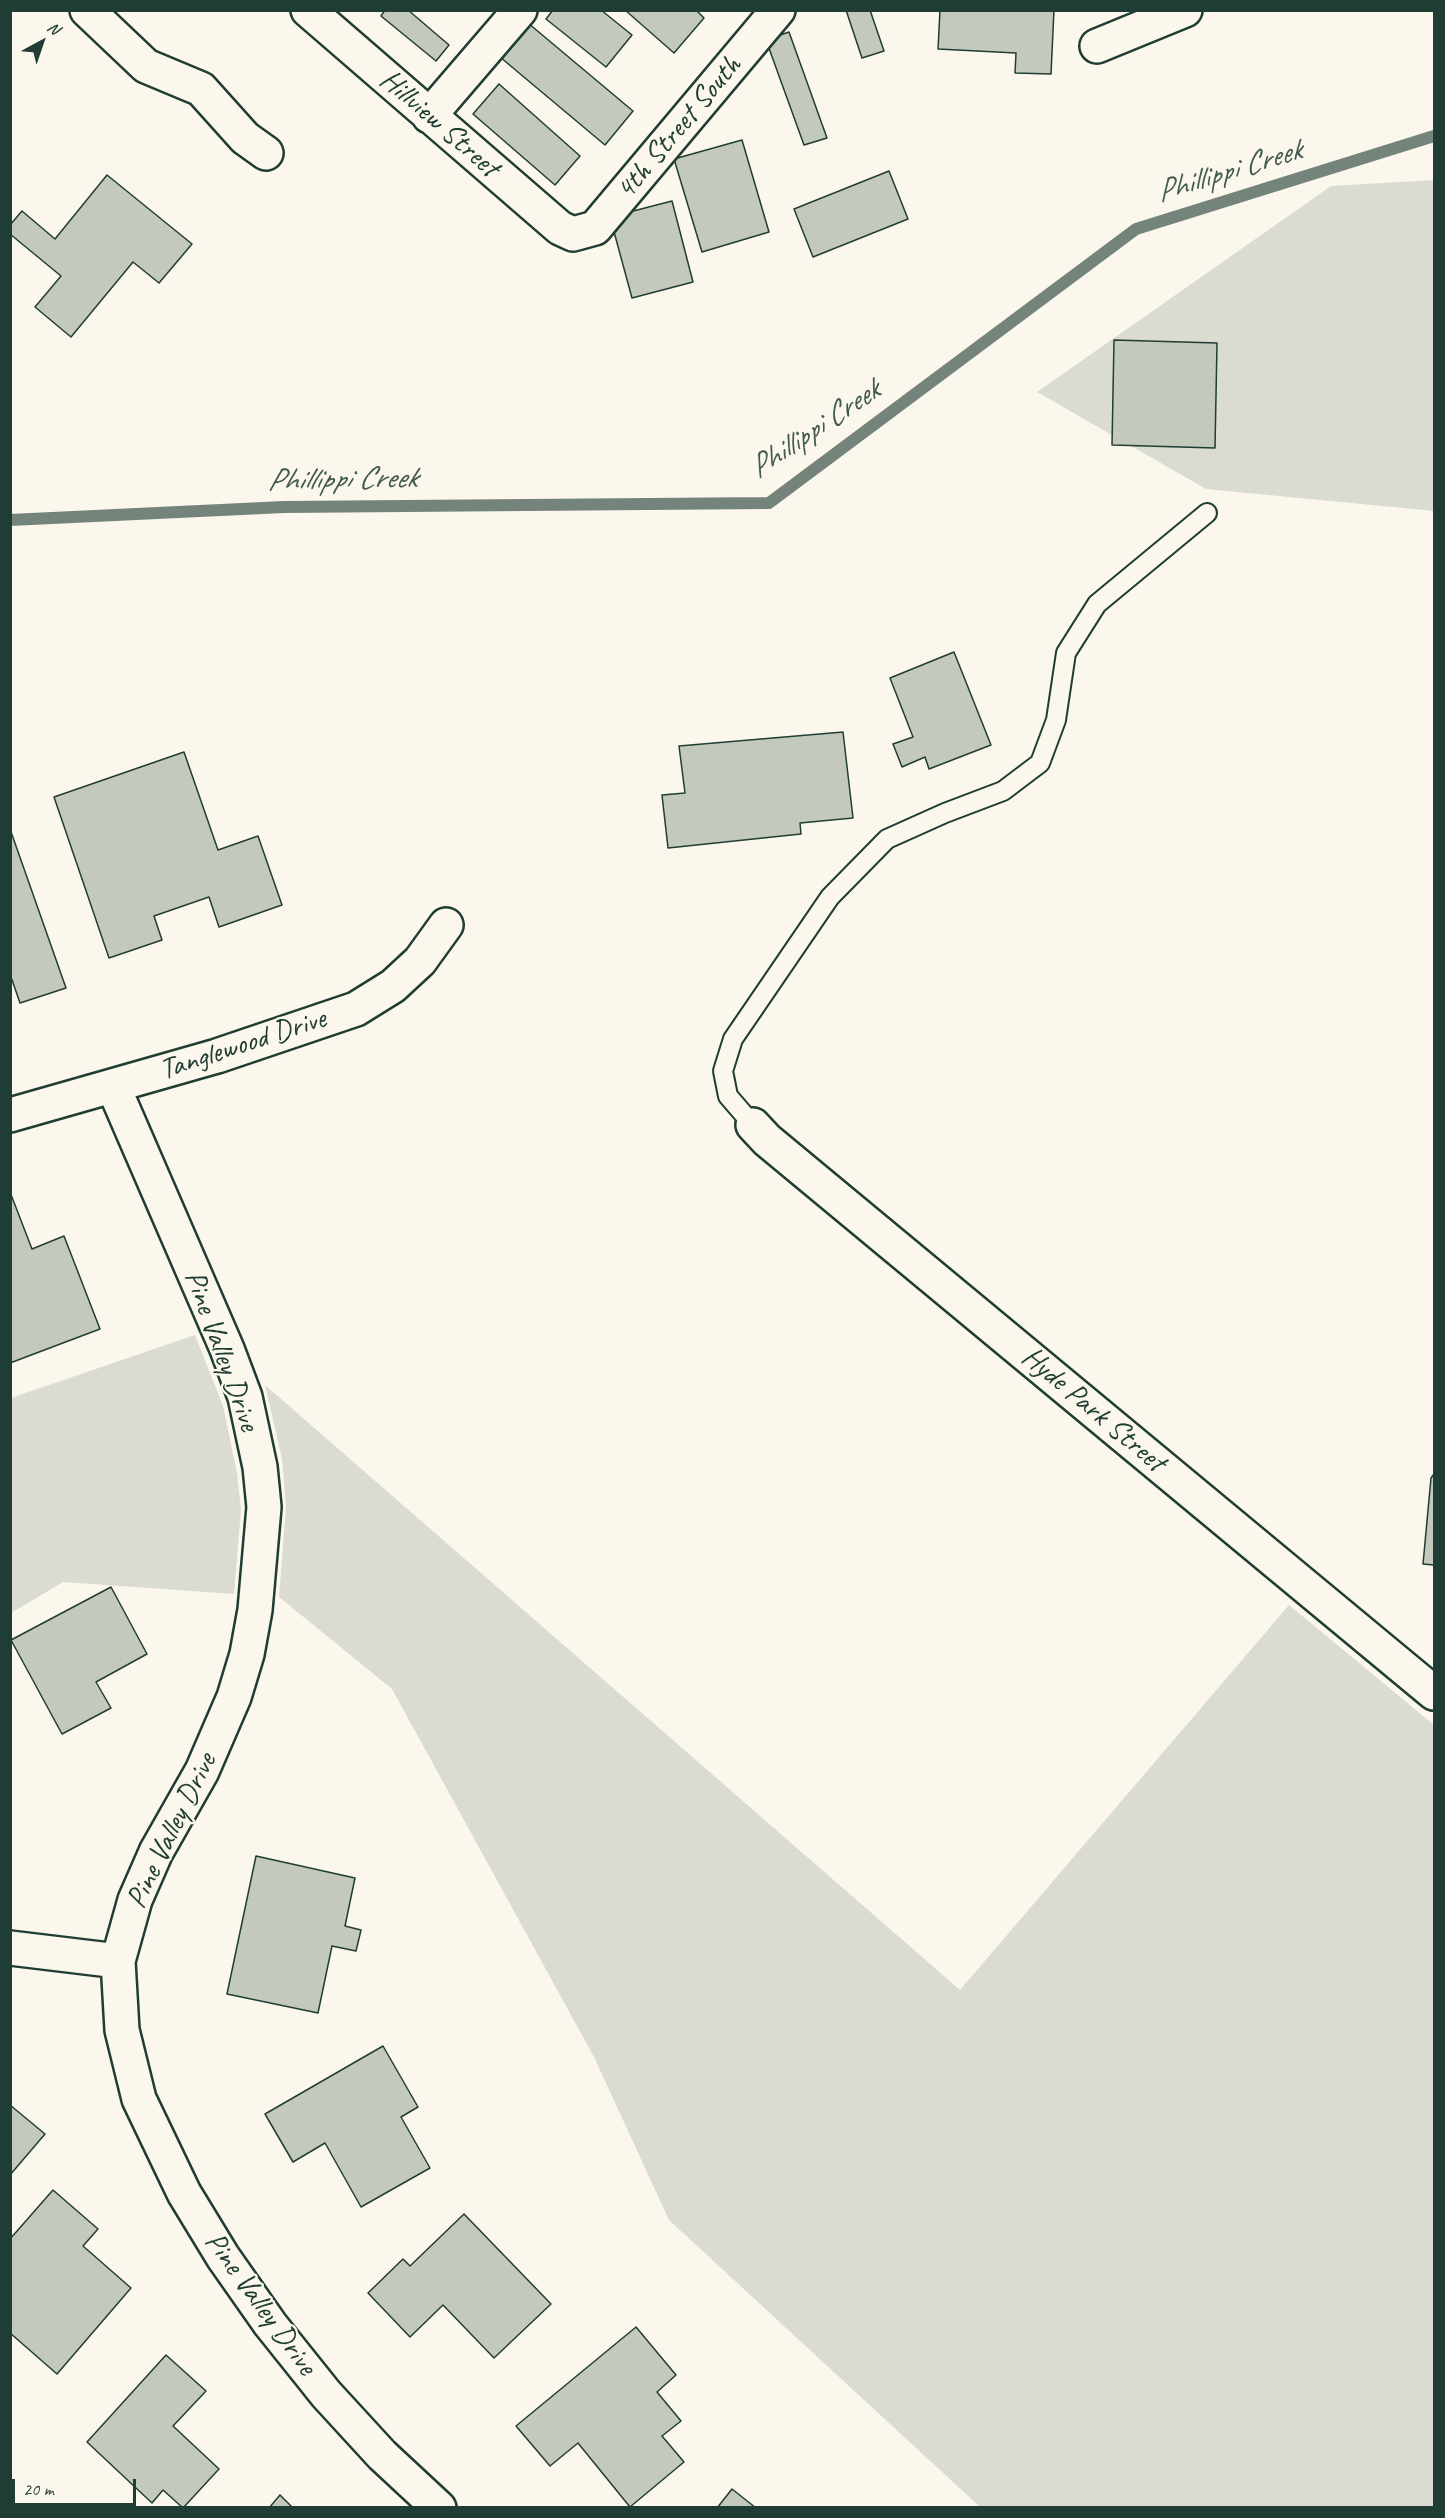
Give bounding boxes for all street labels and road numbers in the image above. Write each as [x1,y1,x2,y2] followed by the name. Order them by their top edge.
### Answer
[609,49,749,207] street label: 4th Street South
[372,62,506,186] street label: Hillview Street
[155,1001,331,1089] street label: Tanglewood Drive
[175,1266,267,1436] street label: Pine Valley Drive
[1014,1340,1172,1480] street label: Hyde Park Street
[119,1748,225,1914] street label: Pine Valley Drive
[196,2225,324,2383] street label: Pine Valley Drive

